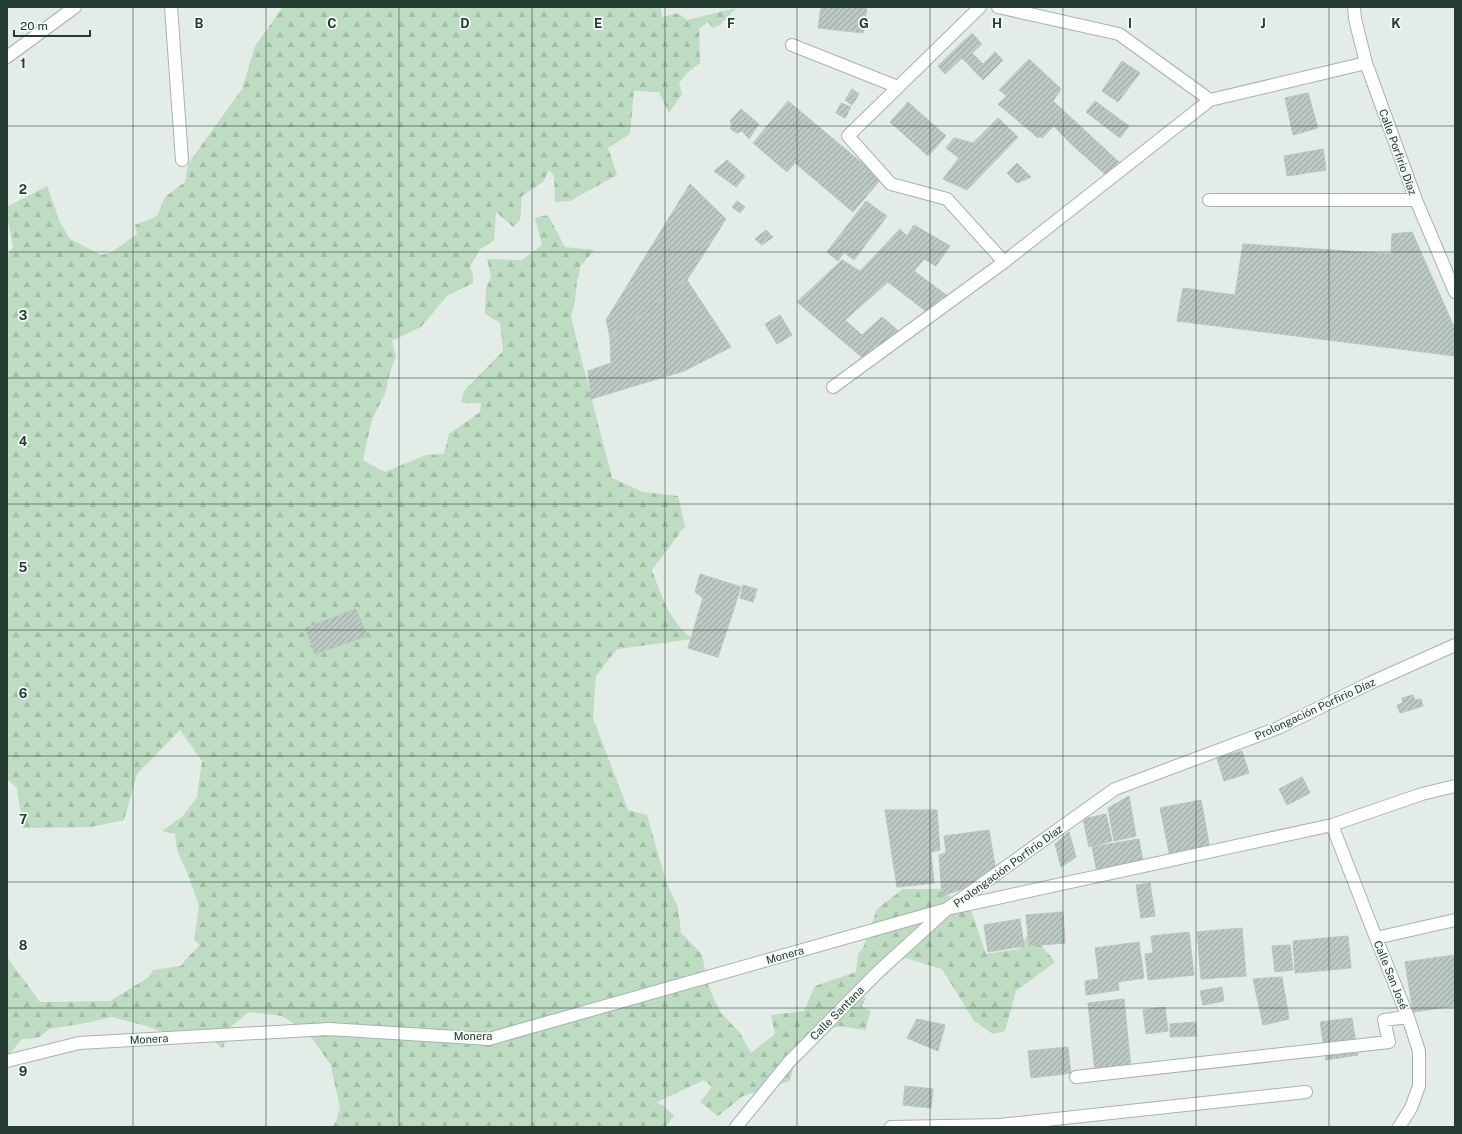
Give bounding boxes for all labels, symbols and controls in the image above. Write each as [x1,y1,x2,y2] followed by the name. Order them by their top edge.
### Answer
[14,12,90,38] scale bar
[195,16,204,31] text: B
[327,16,337,31] text: C
[460,16,470,31] text: D
[594,16,602,31] text: E
[727,16,735,31] text: F
[859,16,869,31] text: G
[992,16,1002,31] text: H
[1128,16,1132,31] text: I
[1260,16,1266,31] text: J
[1391,16,1401,31] text: K
[20,19,48,33] text: 20 m
[20,56,26,71] text: 1
[1377,107,1419,197] street label: Calle Porfirio Díaz
[19,182,27,197] text: 2
[19,308,28,323] text: 3
[19,434,28,449] text: 4
[19,560,28,575] text: 5
[1253,676,1377,742] street label: Prolongación Porfirio Díaz
[19,686,28,701] text: 6
[19,812,27,827] text: 7
[951,822,1065,910] street label: Prolongación Porfirio Díaz
[19,938,28,953] text: 8
[1372,939,1410,1011] street label: Calle San José
[765,944,805,966] street label: Monera
[808,984,866,1042] street label: Calle Santana
[454,1030,492,1042] street label: Monera
[129,1032,169,1046] street label: Monera
[19,1064,27,1079] text: 9

